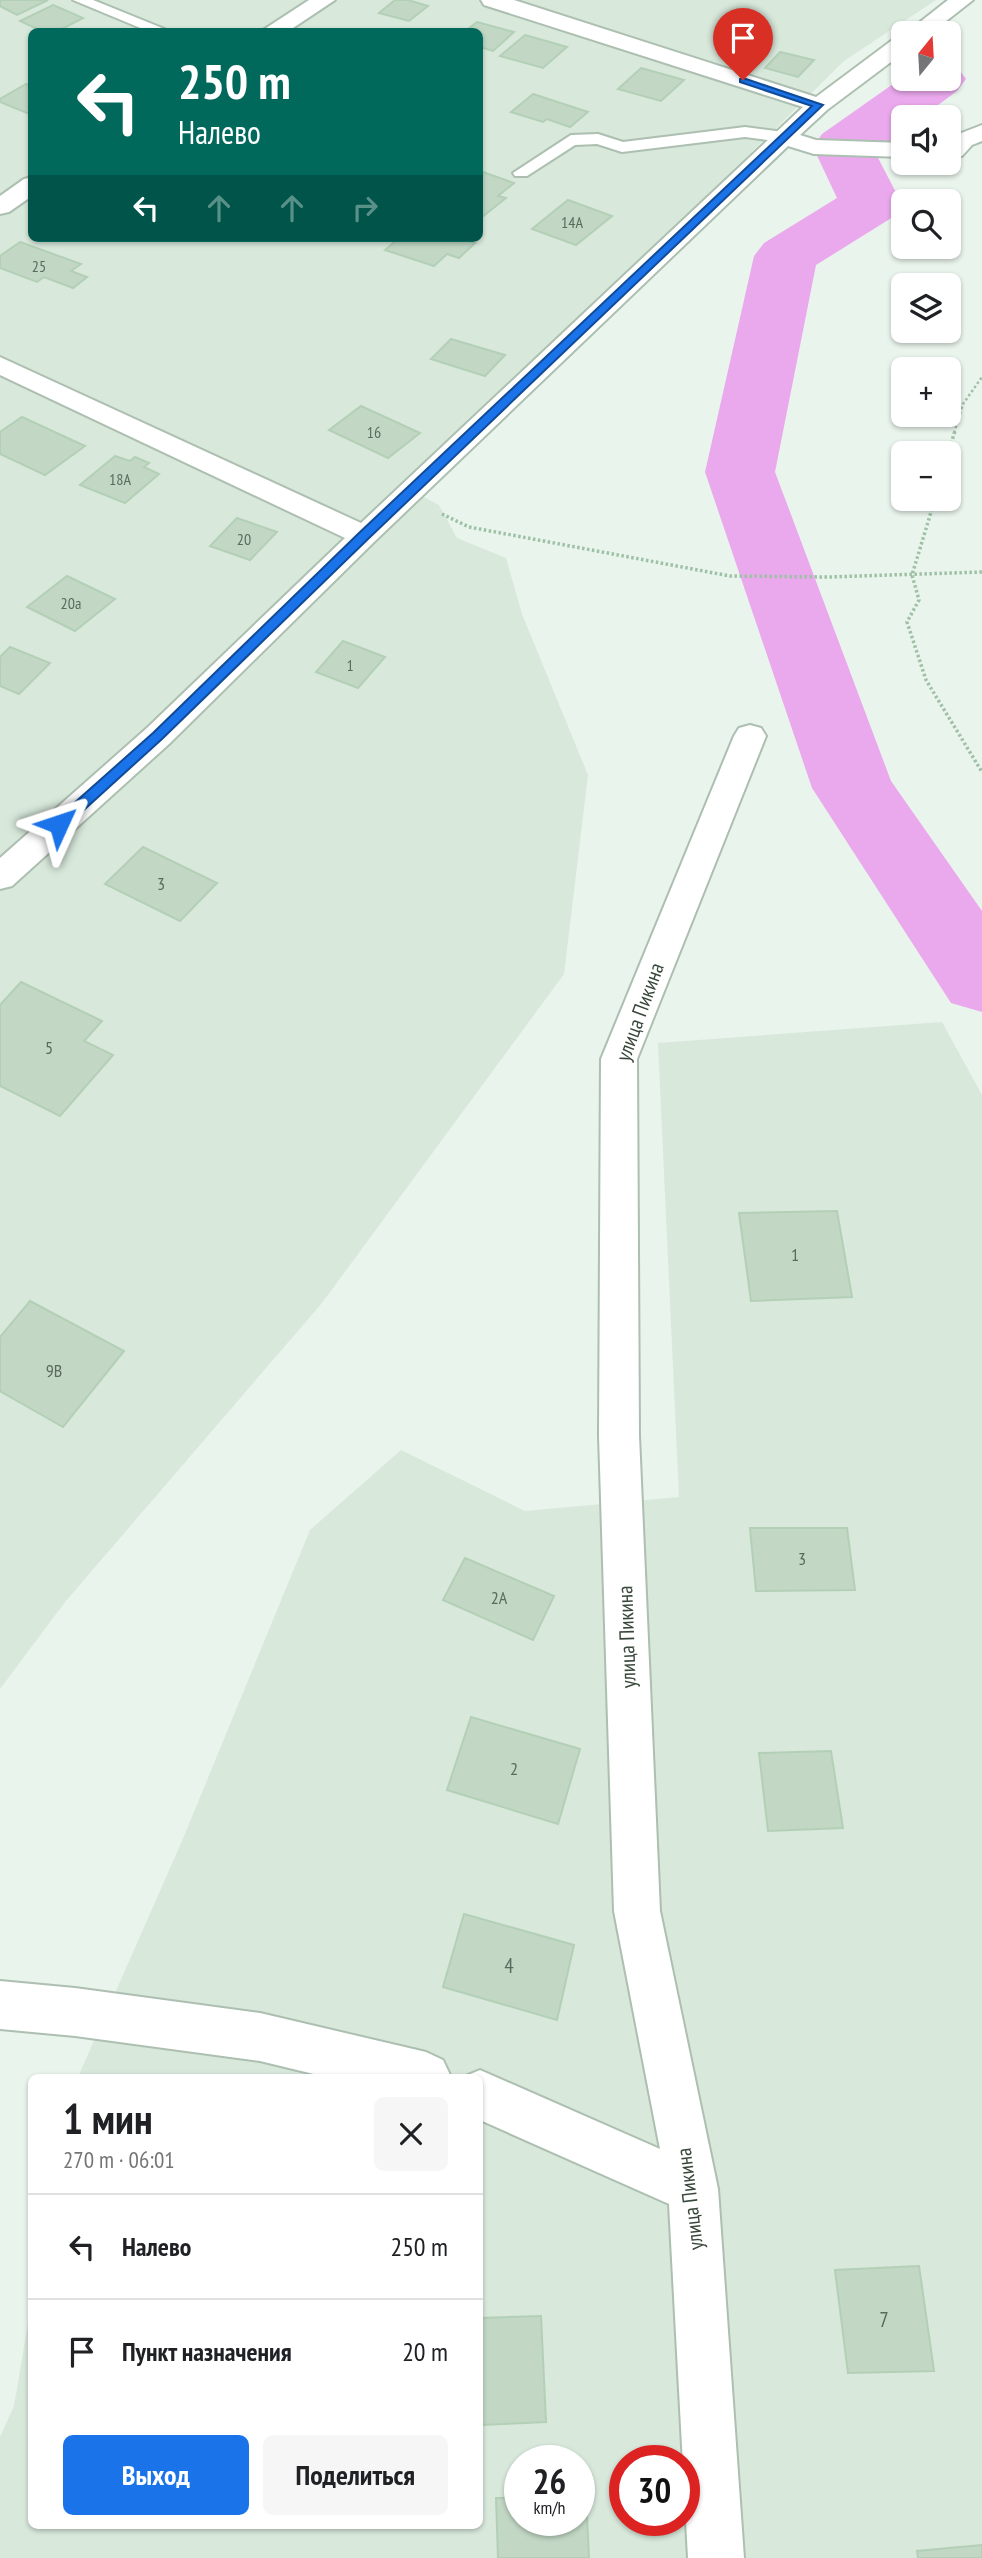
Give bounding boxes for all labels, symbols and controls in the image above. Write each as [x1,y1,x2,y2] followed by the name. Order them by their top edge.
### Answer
[713,8,773,80] pin
[724,19,762,57] icon: arrive
[891,21,961,91] north arrow
[891,21,961,511] map controls
[178,49,291,113] text: 250 m
[63,56,154,147] icon: left
[891,105,961,175] button: sound
[178,111,261,153] text: Налево
[127,189,165,227] icon: left
[200,189,238,227] icon: ahead
[273,189,311,227] icon: ahead
[346,189,384,227] icon: right
[891,189,961,259] button: search
[561,212,583,232] house number: 14А
[32,256,46,276] house number: 25
[891,273,961,343] button: layers
[891,357,961,427] button: +
[367,422,381,442] house number: 16
[891,441,961,511] button: −
[109,469,131,489] house number: 18А
[237,529,251,549] house number: 20
[61,593,81,613] house number: 20а
[346,655,354,675] house number: 1
[22,787,96,861] position arrow
[157,872,165,895] house number: 3
[609,959,670,1065] street label: улица Пикина
[45,1036,53,1059] house number: 5
[791,1243,799,1266] house number: 1
[46,1359,62,1382] house number: 9В
[798,1547,806,1570] house number: 3
[611,1585,642,1689] street label: улица Пикина
[491,1586,508,1609] house number: 2А
[510,1757,518,1780] house number: 2
[504,1952,514,1979] house number: 4
[63,2091,153,2146] text: 1 мин
[374,2097,448,2171] button: close
[63,2145,175,2174] text: 270 m · 06:01
[670,2146,709,2252] street label: улица Пикина
[63,2228,101,2266] icon: left
[122,2230,191,2263] text: Налево
[390,2230,448,2263] text: 250 m
[879,2306,889,2333] house number: 7
[63,2333,101,2371] icon: arrive
[122,2335,292,2368] text: Пункт назначения
[402,2335,448,2368] text: 20 m
[63,2435,249,2515] button: Выход
[263,2435,448,2515] button: Поделиться
[609,2445,700,2536] speed limit sign: 30
[533,2458,566,2504] text: 26
[534,2496,565,2519] text: km/h

